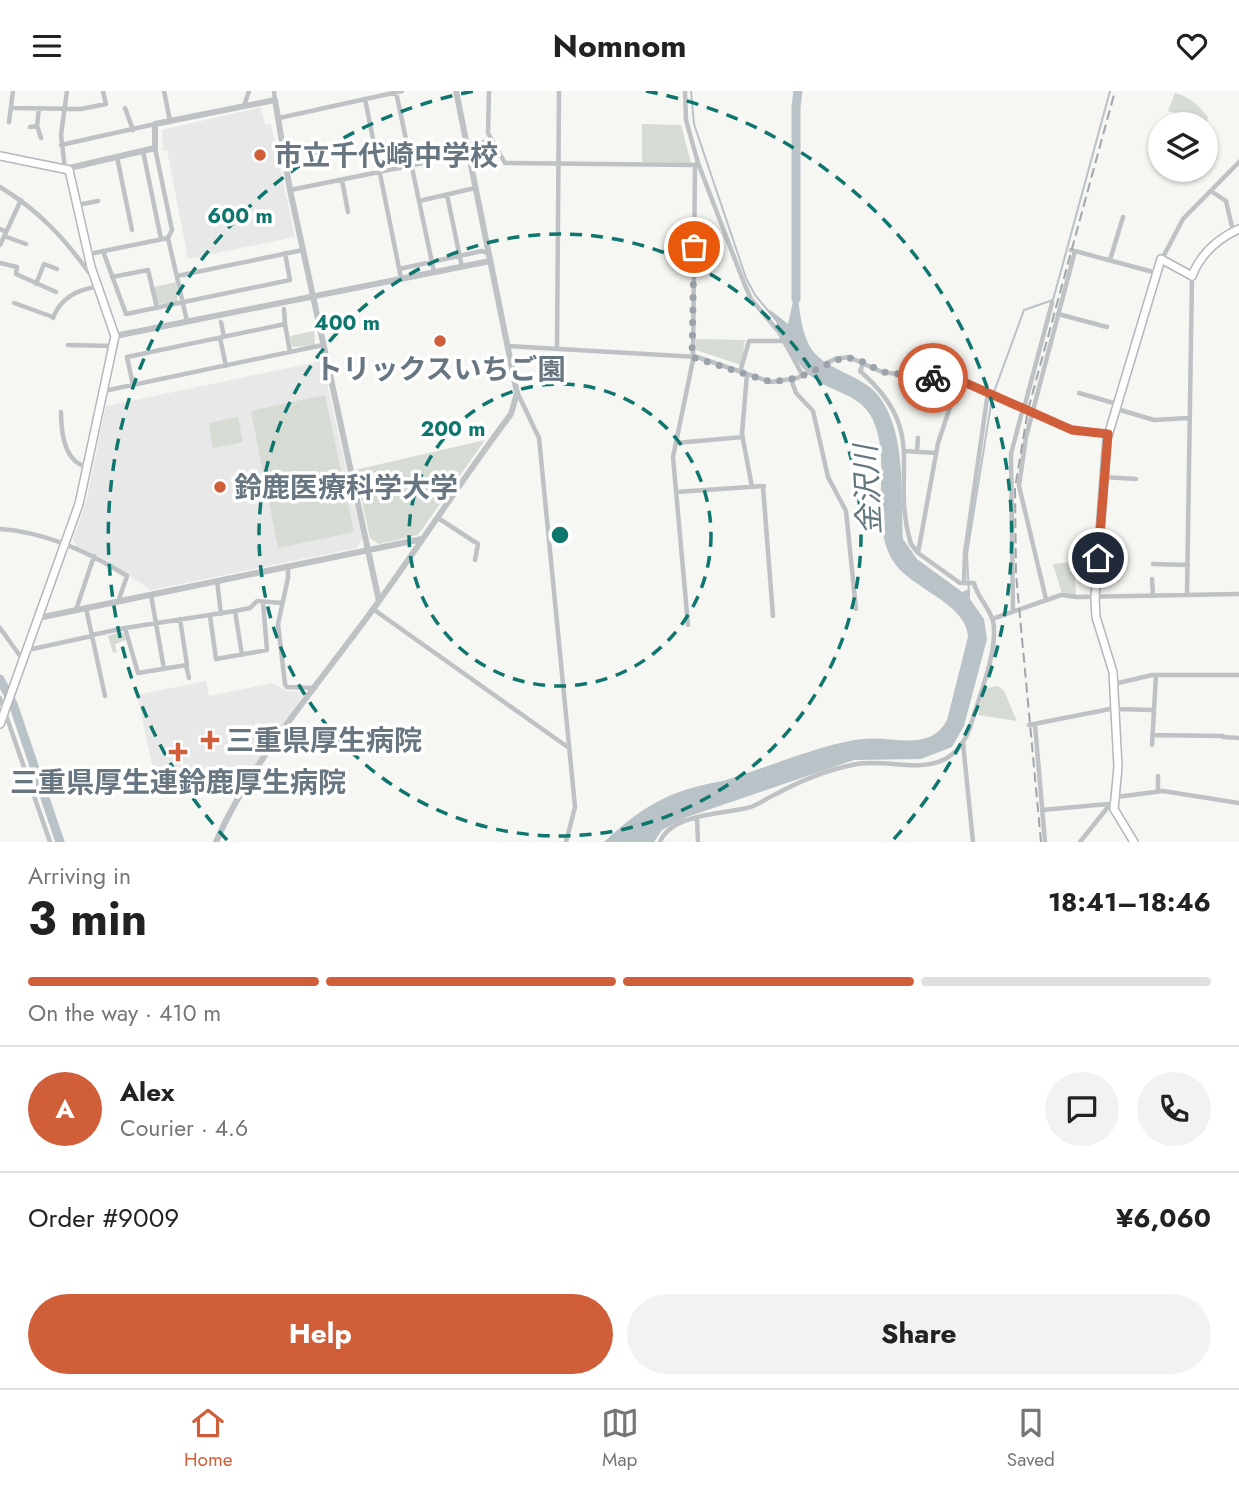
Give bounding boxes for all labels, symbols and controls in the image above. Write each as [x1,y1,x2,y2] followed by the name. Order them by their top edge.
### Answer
[552,23,687,69] text: Nomnom
[28,27,66,65] icon: menu
[1173,27,1211,65] icon: heart
[1148,112,1218,182] map controls
[1148,112,1218,182] button: layers
[274,135,498,176] place label: 市立千代崎中学校
[252,147,268,163] marker: 市立千代崎中学校
[207,201,273,231] text: 600 m
[664,217,724,277] pin
[675,228,713,266] icon: bag
[314,308,380,338] text: 400 m
[432,333,448,349] marker: トリックスいちご園
[898,343,968,413] courier
[314,349,566,390] place label: トリックスいちご園
[914,359,952,397] icon: bike
[420,414,486,444] text: 200 m
[844,441,891,536] water label: 金沢川
[234,467,458,508] place label: 鈴鹿医療科学大学
[212,479,228,495] marker: 鈴鹿医療科学大学
[548,523,572,547] centre of rings
[1068,528,1128,588] pin
[1079,539,1117,577] icon: home
[226,720,422,761] place label: 三重県厚生病院
[200,730,220,750] marker: 三重県厚生病院
[168,742,188,762] marker: 三重県厚生連鈴鹿厚生病院
[10,762,346,803] place label: 三重県厚生連鈴鹿厚生病院
[28,859,131,893] text: Arriving in
[1048,883,1211,921] text: 18:41–18:46
[28,886,147,952] text: 3 min
[28,996,221,1030] text: On the way · 410 m
[1045,1072,1119,1146] button: chat
[1137,1072,1211,1146] button: phone
[120,1073,174,1111] text: Alex
[55,1090,75,1128] text: A
[120,1111,248,1145] text: Courier · 4.6
[28,1199,179,1237] text: Order #9009
[1116,1199,1211,1237] text: ¥6,060
[28,1294,613,1374] button: Help
[627,1294,1211,1374] button: Share
[184,1404,233,1473] tab: Home
[601,1404,639,1473] tab: Map
[1007,1404,1055,1473] tab: Saved

